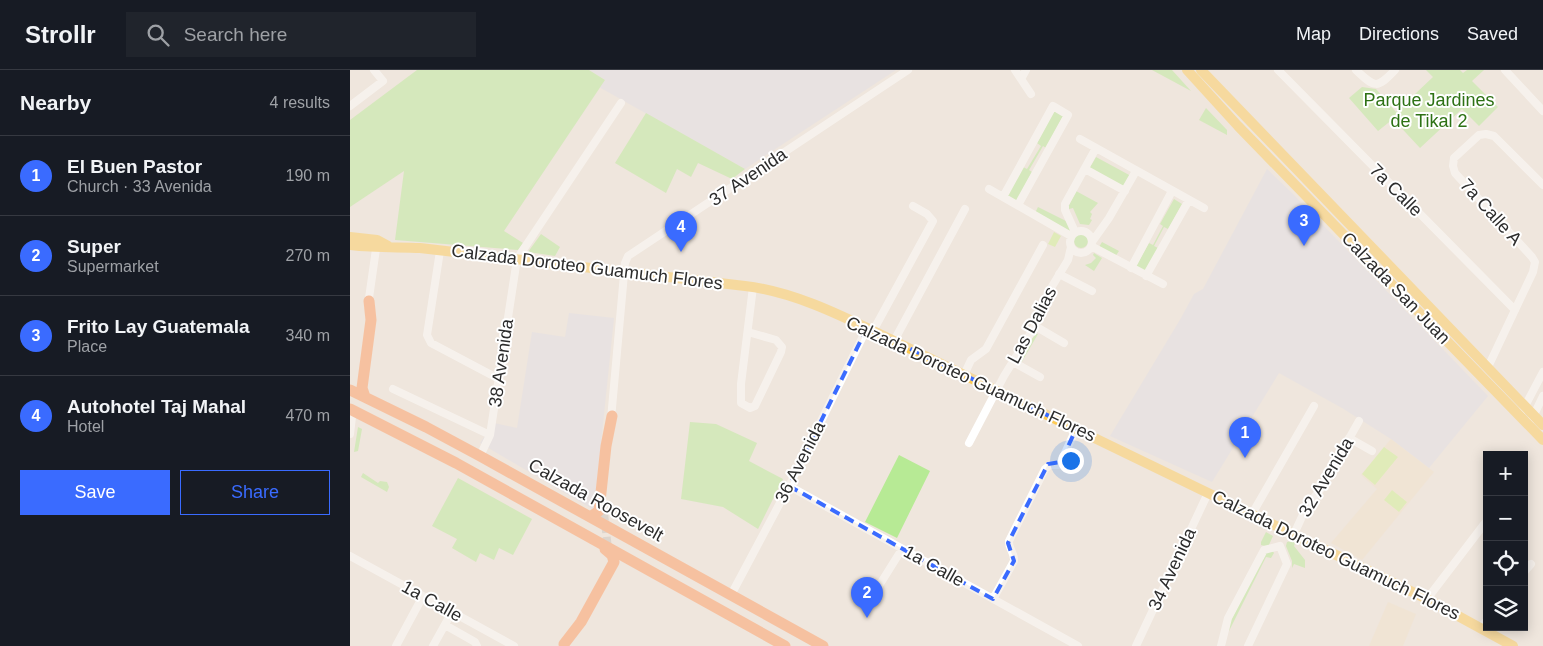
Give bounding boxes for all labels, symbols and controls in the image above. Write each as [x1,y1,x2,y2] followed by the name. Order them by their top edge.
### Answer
[126,12,476,57] search box
[25,21,96,48] text: Strollr
[144,21,172,49] icon: search
[184,24,287,45] text: Search here
[1296,24,1331,44] text: Map
[1359,24,1439,44] text: Directions
[1467,24,1518,44] text: Saved
[1363,90,1495,131] park label: Parque Jardines de Tikal 2
[20,91,91,114] text: Nearby
[270,94,330,111] text: 4 results
[706,143,791,210] street label: 37 Avenida
[67,156,202,177] text: El Buen Pastor
[1366,160,1426,220] street label: 7a Calle
[32,167,40,184] text: 1
[286,167,330,184] text: 190 m
[1456,175,1526,249] street label: 7a Calle A
[67,178,212,195] text: Church · 33 Avenida
[1288,205,1320,246] pin: 3
[665,211,697,252] pin: 4
[1338,228,1454,348] street label: Calzada San Juan
[67,236,121,257] text: Super
[450,240,724,294] street label: Calzada Doroteo Guamuch Flores
[32,247,40,264] text: 2
[286,247,330,264] text: 270 m
[67,258,159,275] text: Supermarket
[1003,283,1061,367] street label: Las Dalias
[843,312,1099,446] street label: Calzada Doroteo Guamuch Flores
[67,316,250,337] text: Frito Lay Guatemala
[485,317,517,408] street label: 38 Avenida
[32,327,40,344] text: 3
[286,327,330,344] text: 340 m
[67,338,107,355] text: Place
[67,396,246,417] text: Autohotel Taj Mahal
[32,407,40,424] text: 4
[286,407,330,424] text: 470 m
[771,417,830,506] street label: 36 Avenida
[1229,417,1261,458] pin: 1
[67,418,104,435] text: Hotel
[1295,433,1358,520] street label: 32 Avenida
[1058,448,1084,474] your location
[1483,451,1528,631] map controls
[1483,451,1528,496] button: +
[525,455,667,545] street label: Calzada Roosevelt
[20,470,170,515] button: Save
[180,470,330,515] button: Share
[1209,486,1463,624] street label: Calzada Doroteo Guamuch Flores
[1483,496,1528,541] button: −
[1144,524,1200,613] street label: 34 Avenida
[900,541,968,591] street label: 1a Calle
[1483,541,1528,586] button: locate
[398,576,466,626] street label: 1a Calle
[851,577,883,618] pin: 2
[1483,586,1528,631] button: layers

